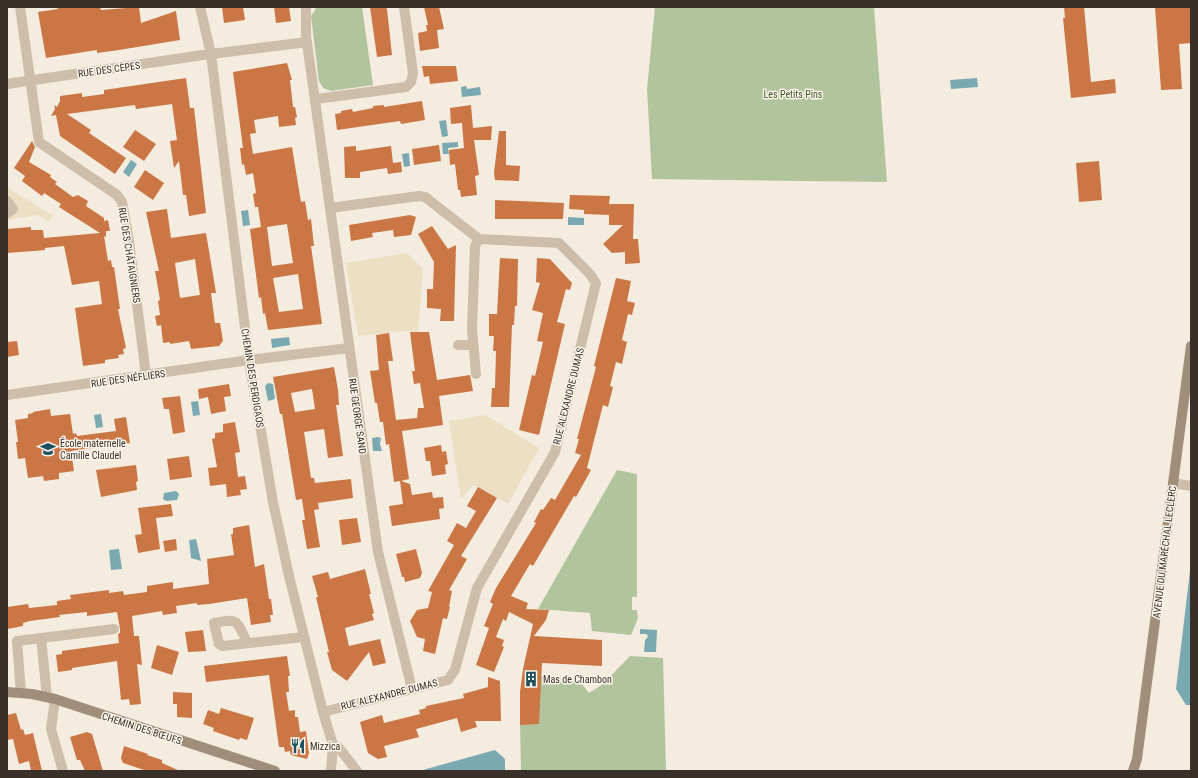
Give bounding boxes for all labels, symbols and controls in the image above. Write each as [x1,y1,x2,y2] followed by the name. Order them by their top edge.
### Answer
[77,59,141,79] street label: RUE DES CÈPES
[764,89,823,100] park label: Les Petits Pins
[117,206,143,304] street label: RUE DES CHÂTAIGNIERS
[239,328,266,429] street label: CHEMIN DES PERDIGAOS
[551,347,586,446] street label: RUE ALEXANDRE DUMAS
[90,367,166,389] street label: RUE DES NÉFLIERS
[347,377,368,455] street label: RUE GEORGE SAND
[60,437,126,461] place label: École maternelle Camille Claudel
[39,440,57,458] school or university icon: École maternelle Camille Claudel
[1150,485,1178,619] street label: AVENUE DU MARÉCHAL LECLERC
[522,670,540,688] building icon: Mas de Chambon
[543,674,612,685] place label: Mas de Chambon
[340,677,439,712] street label: RUE ALEXANDRE DUMAS
[101,710,183,747] street label: CHEMIN DES BŒUFS
[289,737,307,755] restaurant icon: Mizzica
[310,741,341,752] place label: Mizzica

